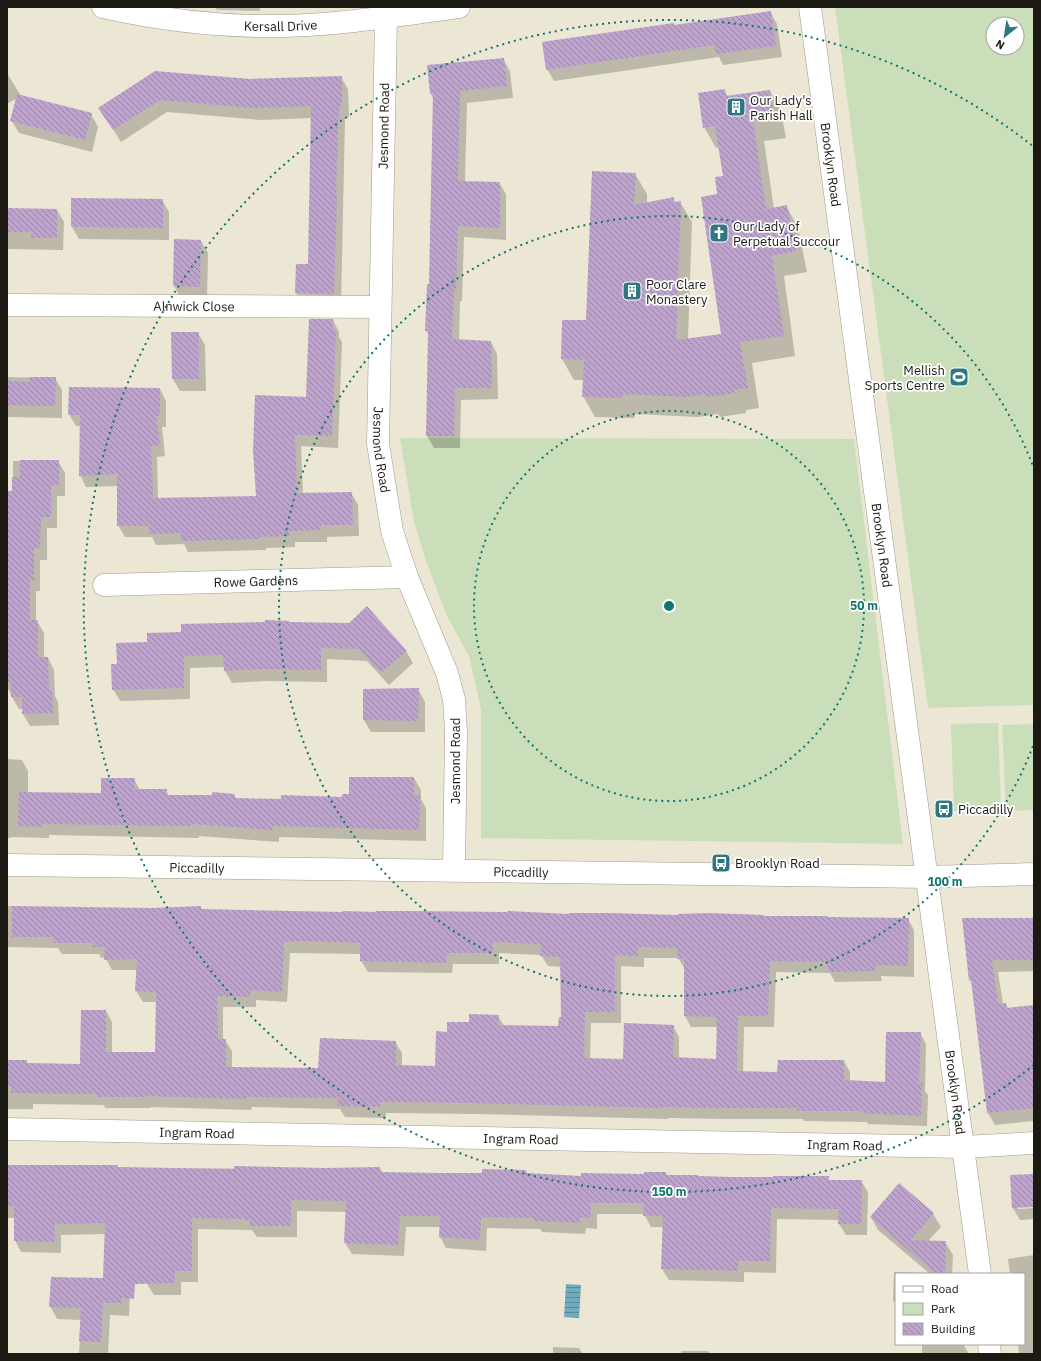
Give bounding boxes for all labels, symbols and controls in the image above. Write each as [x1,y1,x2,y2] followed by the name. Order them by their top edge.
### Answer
[244,16,318,35] street label: Kersall Drive
[985,16,1025,56] north arrow
[993,37,1007,53] text: N
[375,83,393,169] street label: Jesmond Road
[750,92,813,124] place label: Our Lady's Parish Hall
[725,96,747,118] building icon: Our Lady's Parish Hall
[817,121,845,208] street label: Brooklyn Road
[733,218,840,250] place label: Our Lady of Perpetual Succour
[708,222,730,244] church icon: Our Lady of Perpetual Succour
[646,276,708,308] place label: Poor Clare Monastery
[621,280,643,302] building icon: Poor Clare Monastery
[153,297,235,315] street label: Alnwick Close
[865,362,945,394] place label: Mellish Sports Centre
[948,366,970,388] sports icon: Mellish Sports Centre
[369,406,394,494] street label: Jesmond Road
[868,502,896,588] street label: Brooklyn Road
[213,571,298,591] street label: Rowe Gardens
[850,598,878,613] text: 50 m
[662,599,676,613] centre of rings
[447,718,464,804] street label: Jesmond Road
[933,798,955,820] bus stop icon: Piccadilly
[958,801,1014,818] place label: Piccadilly
[710,852,732,874] bus stop icon: Brooklyn Road
[735,855,820,872] place label: Brooklyn Road
[169,859,225,876] street label: Piccadilly
[493,863,549,881] street label: Piccadilly
[927,874,963,889] text: 100 m
[942,1049,970,1135] street label: Brooklyn Road
[159,1123,235,1142] street label: Ingram Road
[483,1129,559,1148] street label: Ingram Road
[807,1136,883,1154] street label: Ingram Road
[651,1184,687,1199] text: 150 m
[895,1273,1025,1345] legend
[931,1281,959,1296] text: Road
[931,1301,956,1316] text: Park
[931,1321,976,1336] text: Building

